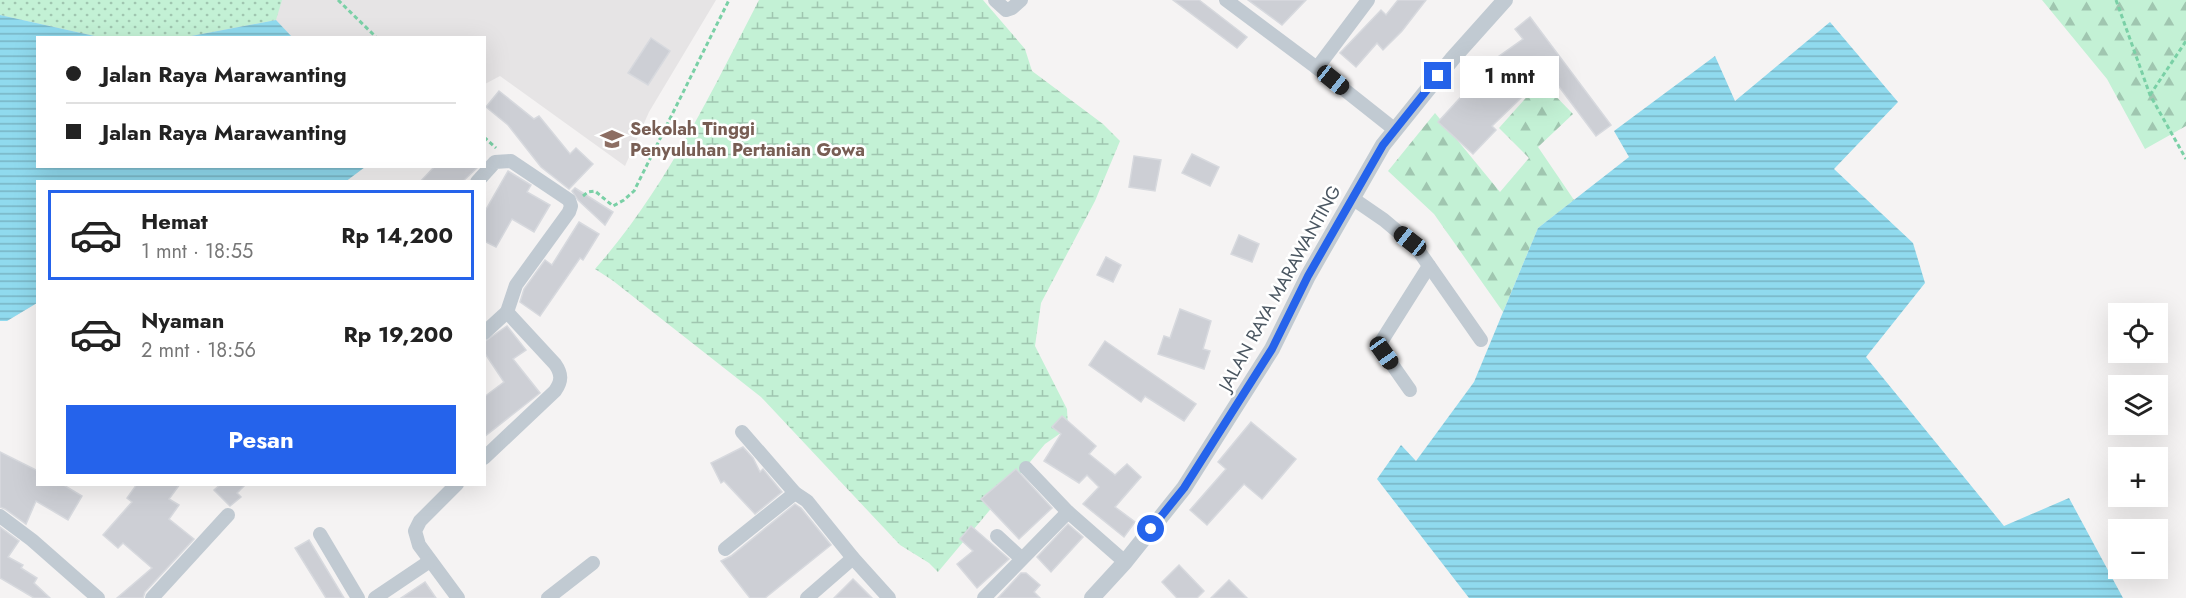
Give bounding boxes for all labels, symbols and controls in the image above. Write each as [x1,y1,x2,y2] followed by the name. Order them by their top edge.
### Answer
[1459,55,1558,97] callout: 1 mnt
[102,58,347,90] text: Jalan Raya Marawanting
[1313,62,1353,98] car
[1424,62,1451,89] route end
[1484,62,1535,91] text: 1 mnt
[102,116,347,148] text: Jalan Raya Marawanting
[630,116,865,163] place label: Sekolah Tinggi Penyuluhan Pertanian Gowa
[599,126,625,152] school or university icon: Sekolah Tinggi Penyuluhan Pertanian Gowa
[1212,180,1348,397] street label: JALAN RAYA MARAWANTING
[141,205,208,237] text: Hemat
[69,208,123,262] icon: car
[341,219,453,251] text: Rp 14,200
[1390,223,1430,259] car
[141,237,253,266] text: 1 mnt · 18:55
[2108,303,2168,579] map controls
[2108,303,2168,363] button: locate
[141,304,224,336] text: Nyaman
[69,307,123,361] icon: car
[344,318,453,350] text: Rp 19,200
[1366,333,1402,373] car
[141,336,256,365] text: 2 mnt · 18:56
[2108,375,2168,435] button: layers
[66,405,456,474] button: Pesan
[2108,447,2168,507] button: +
[1137,515,1164,542] route start
[2108,519,2168,579] button: −

